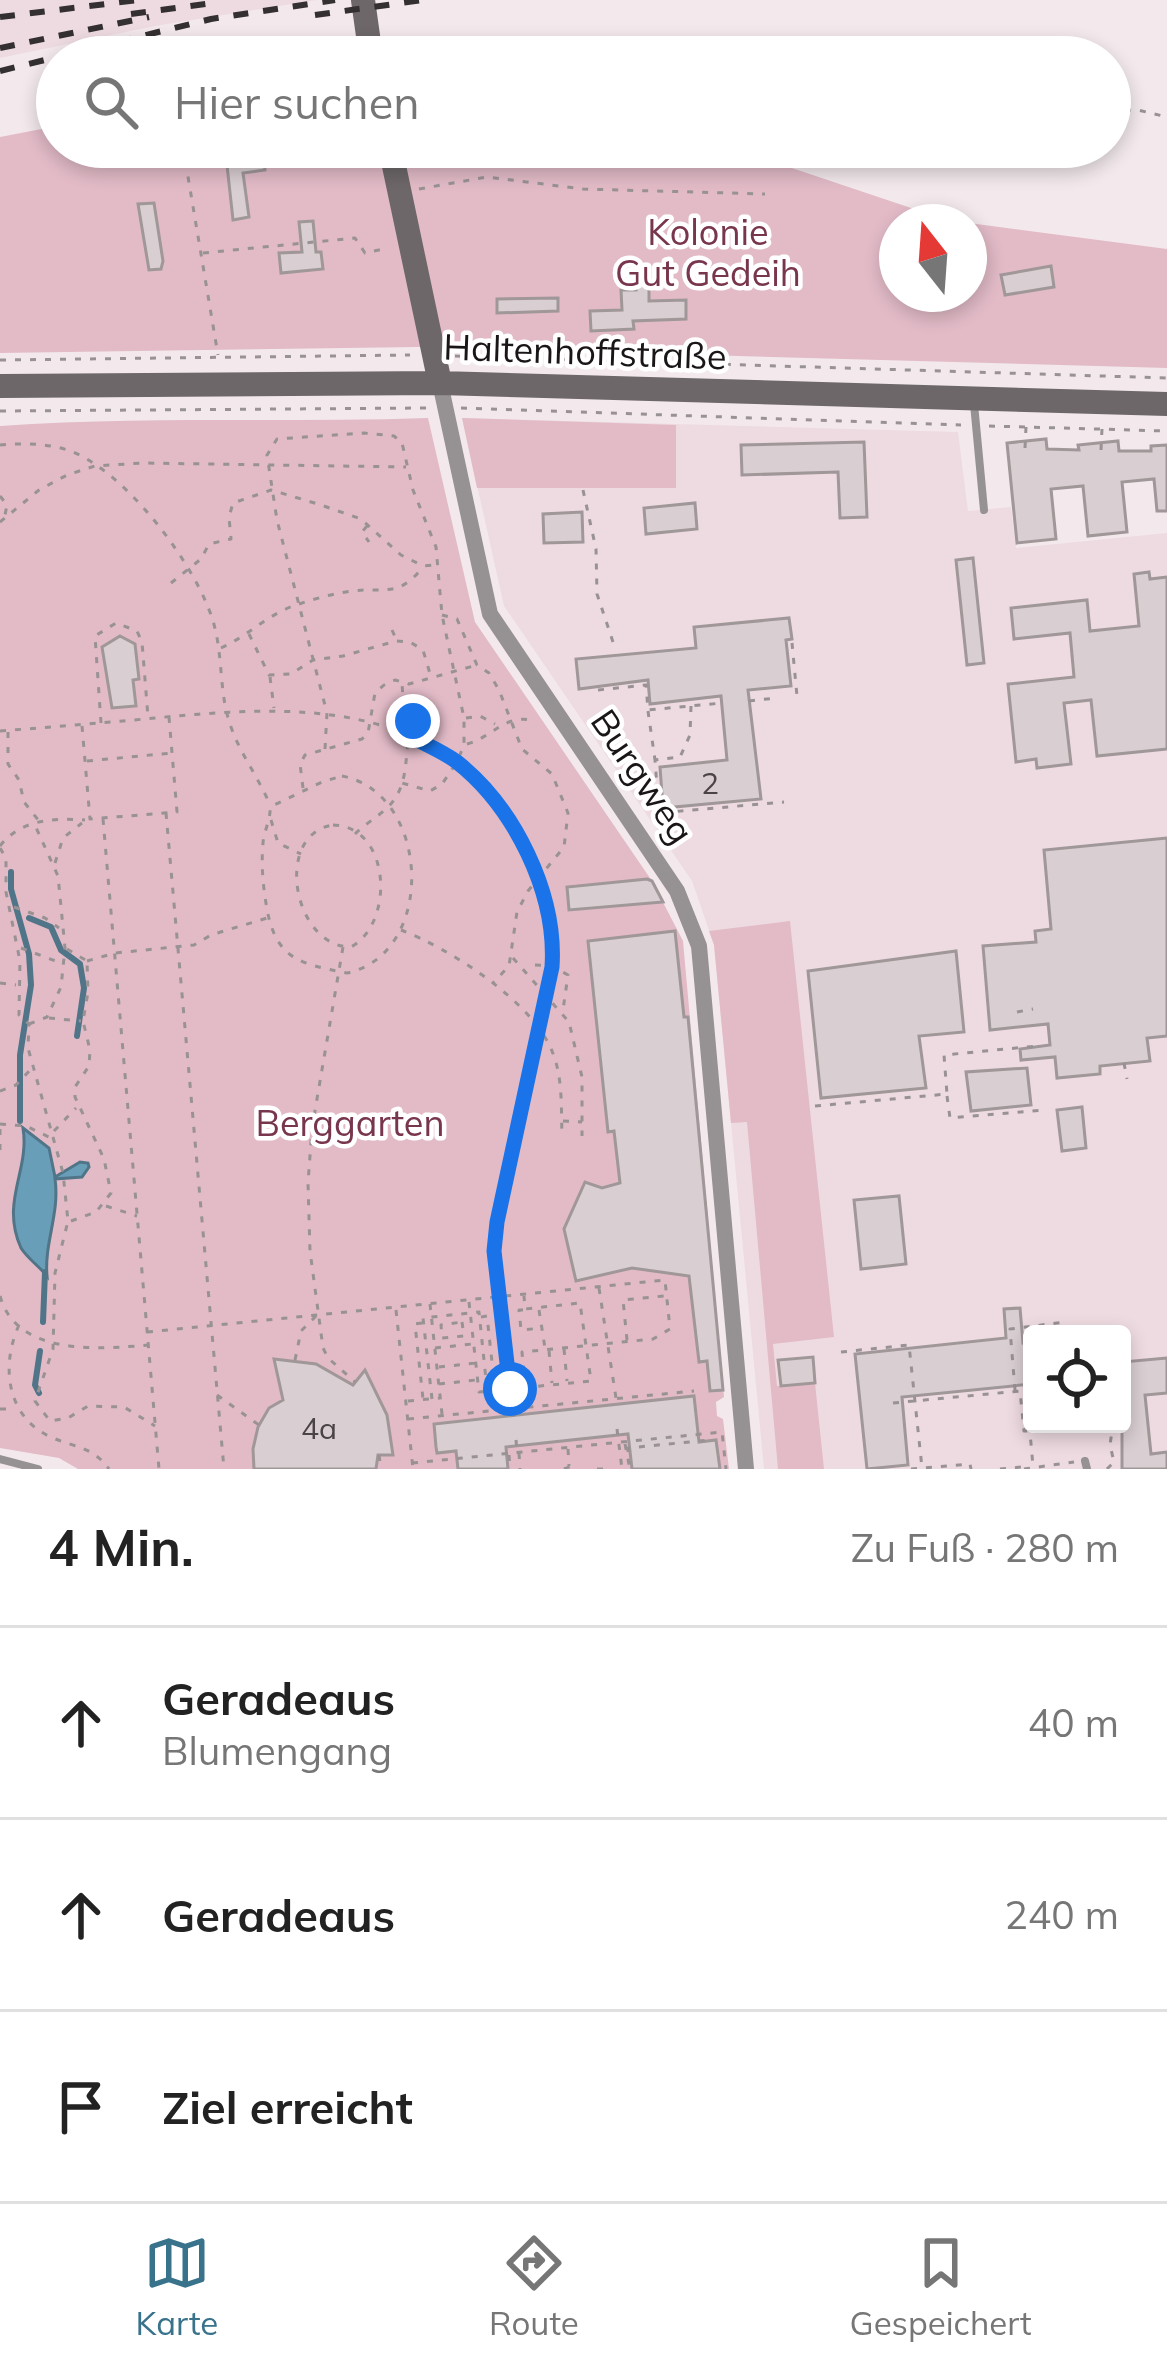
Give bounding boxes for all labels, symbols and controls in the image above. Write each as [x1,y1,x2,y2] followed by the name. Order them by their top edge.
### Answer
[36,36,1131,168] search box
[78,69,144,135] icon: search
[174,74,420,130] text: Hier suchen
[879,204,987,312] north arrow
[615,209,801,295] park label: Kolonie Gut Gedeih
[443,324,727,378] street label: Haltenhoffstraße
[386,694,440,748] route end
[582,700,704,852] street label: Burgweg
[701,764,719,802] house number: 2
[255,1100,445,1145] park label: Berggarten
[1023,1325,1131,1433] map controls
[1023,1325,1131,1433] button: locate
[483,1362,537,1416] route start
[301,1409,337,1447] house number: 4a
[48,1515,194,1579] text: 4 Min.
[851,1523,1119,1572] text: Zu Fuß · 280 m
[162,1670,395,1726] text: Geradeaus
[48,1690,114,1756] icon: ahead
[1028,1698,1119,1747] text: 40 m
[162,1726,392,1775] text: Blumengang
[48,1882,114,1948] icon: ahead
[162,1887,395,1943] text: Geradeaus
[1004,1890,1119,1939] text: 240 m
[48,2074,114,2140] icon: arrive
[162,2079,413,2135] text: Ziel erreicht
[135,2230,218,2343] tab: Karte
[489,2230,579,2343] tab: Route
[850,2230,1032,2343] tab: Gespeichert

